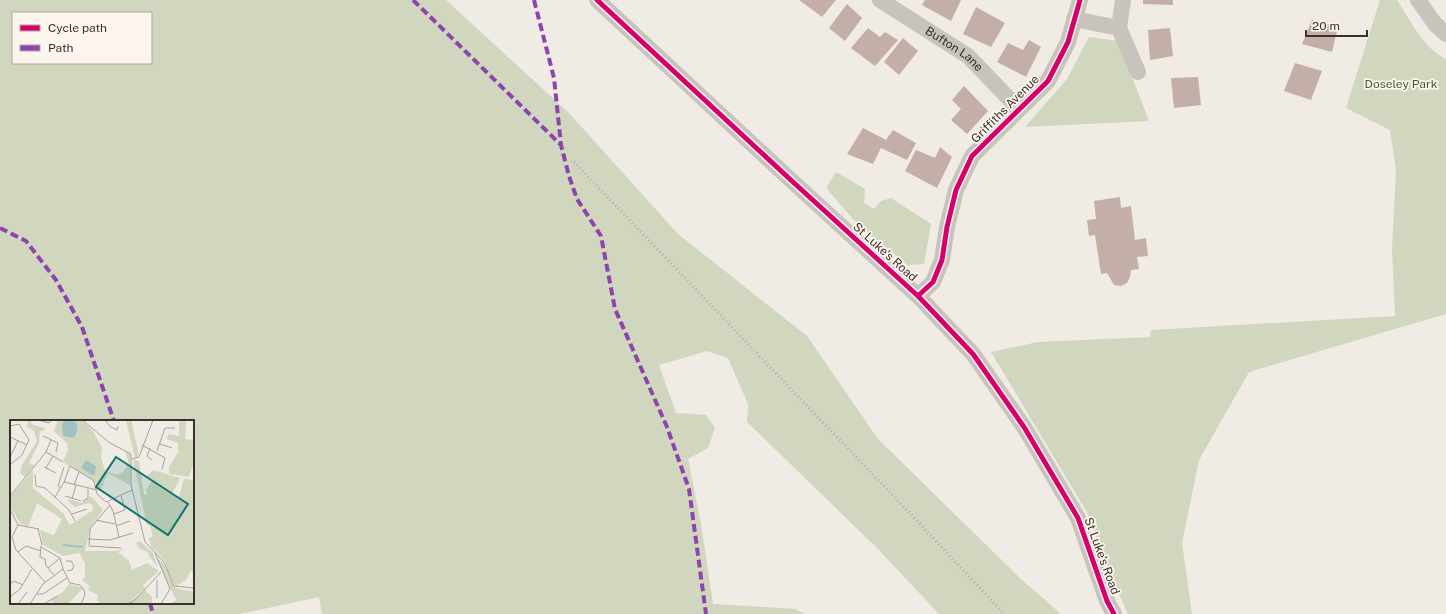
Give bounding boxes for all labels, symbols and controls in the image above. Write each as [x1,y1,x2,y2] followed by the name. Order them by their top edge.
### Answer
[12,12,152,64] legend
[1306,12,1367,38] scale bar
[1312,19,1340,33] text: 20 m
[48,21,107,35] text: Cycle path
[923,24,986,74] street label: Bufton Lane
[48,41,74,55] text: Path
[968,72,1042,146] street label: Griffiths Avenue
[1365,77,1438,91] park label: Doseley Park
[850,220,920,284] street label: St Luke's Road
[10,420,194,604] inset map
[1082,515,1122,597] street label: St Luke's Road

